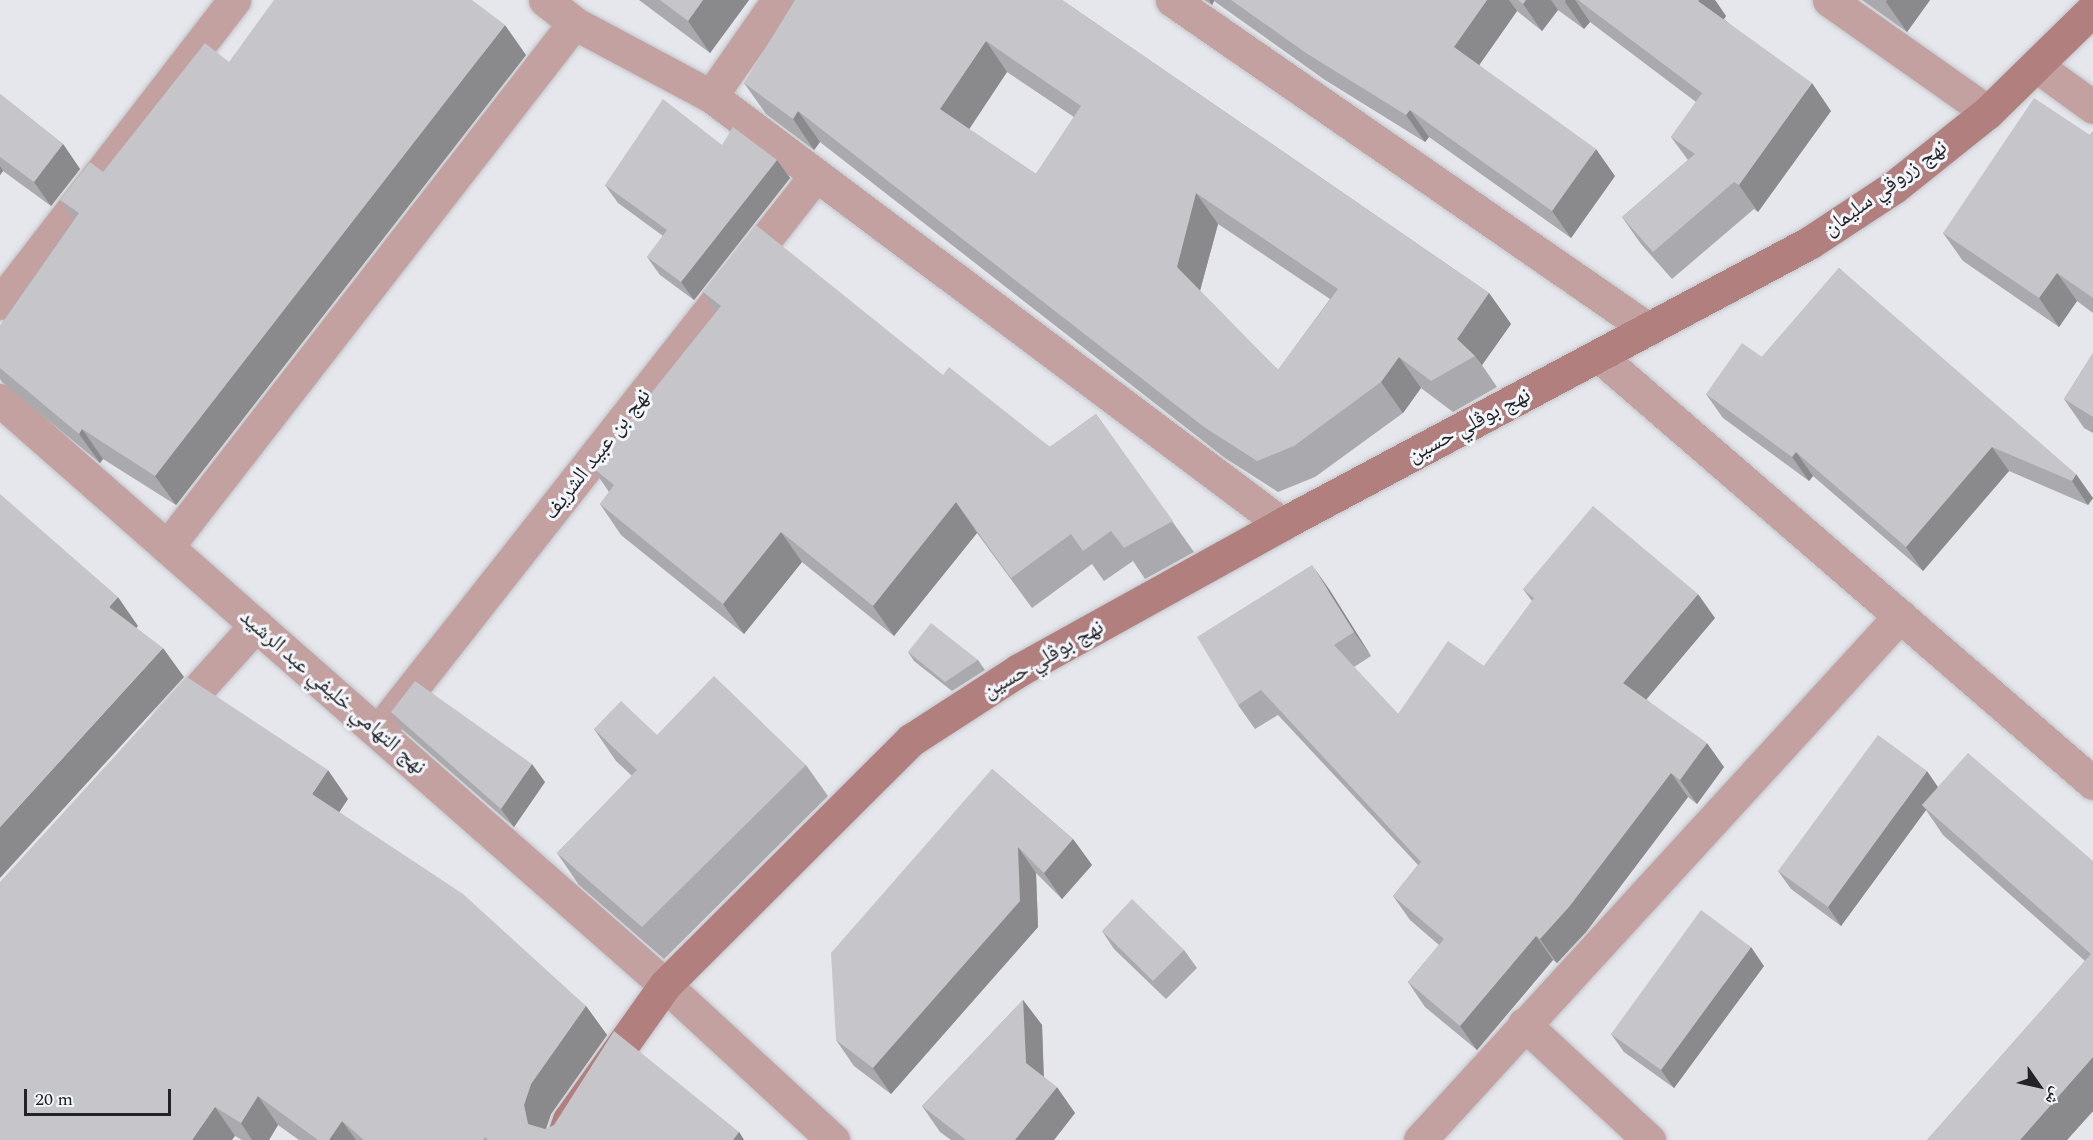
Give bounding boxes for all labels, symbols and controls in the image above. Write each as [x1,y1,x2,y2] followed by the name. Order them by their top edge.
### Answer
[1818,134,1952,242] street label: نهج زروقي سليمان
[1403,382,1535,468] street label: نهج بوڨلي حسين
[538,383,656,525] street label: نهج بن عبيد الشريف
[234,604,432,780] street label: نهج التهامي خليفي عبد الرشيد
[978,614,1108,704] street label: نهج بوڨلي حسين
[2009,1056,2069,1116] north arrow
[27,1077,174,1115] scale bar
[2039,1082,2069,1110] text: ش
[35,1086,73,1113] text: 20 m

